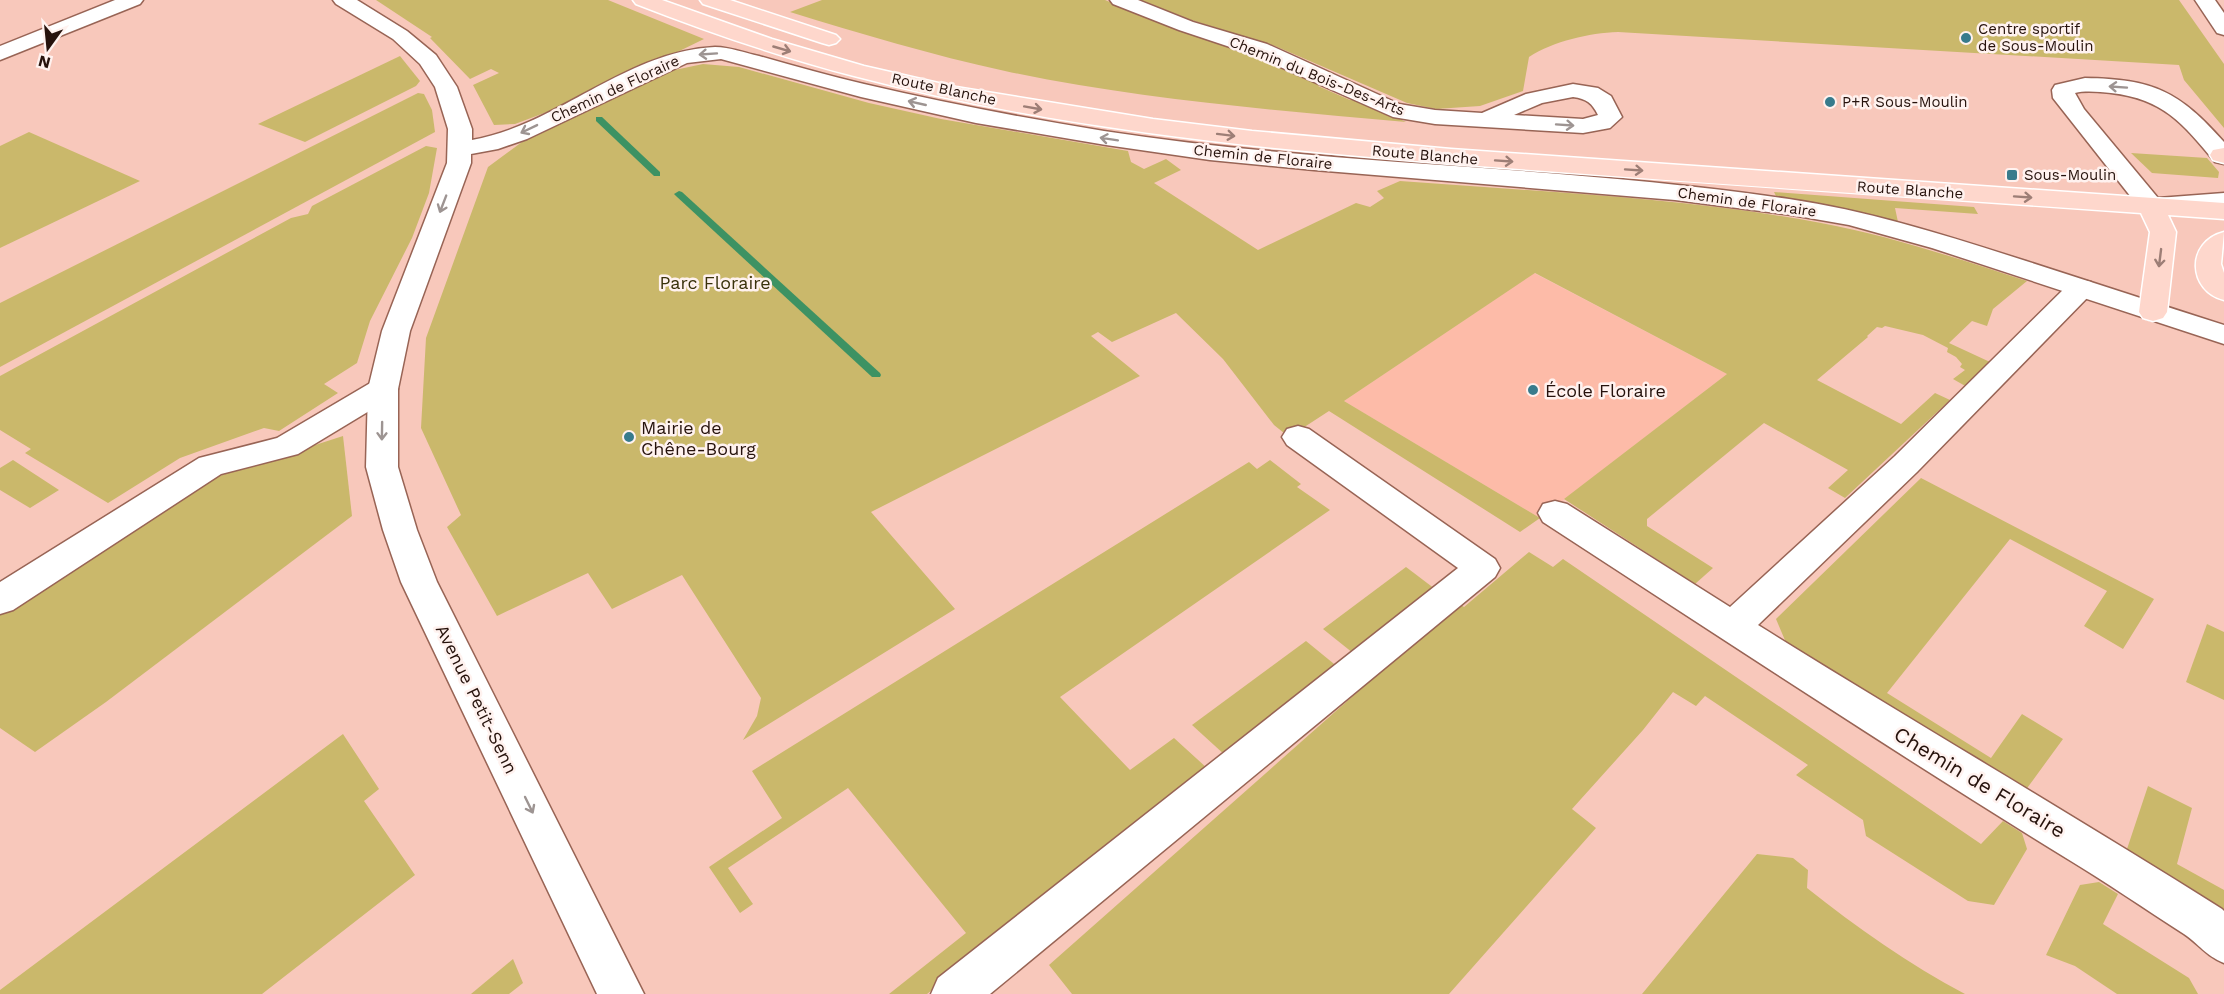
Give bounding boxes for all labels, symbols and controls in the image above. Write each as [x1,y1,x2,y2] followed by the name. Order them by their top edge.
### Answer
[18,18,78,78] north arrow
[1978,20,2093,55] place label: Centre sportif de Sous-Moulin
[1959,31,1973,45] marker: Centre sportif de Sous-Moulin
[1227,33,1407,119] street label: Chemin du Bois-Des-Arts
[772,44,791,55] one-way arrow
[698,48,718,59] one-way arrow
[36,51,52,73] text: N
[548,51,682,127] street label: Chemin de Floraire
[890,69,998,109] street label: Route Blanche
[2109,81,2129,92] one-way arrow
[1842,93,1968,111] place label: P+R Sous-Moulin
[1823,95,1837,109] marker: P+R Sous-Moulin
[908,97,927,108] one-way arrow
[1022,102,1042,113] one-way arrow
[1555,120,1575,131] one-way arrow
[521,124,539,136] one-way arrow
[1215,129,1235,140] one-way arrow
[1099,133,1119,144] one-way arrow
[1193,141,1333,173] street label: Chemin de Floraire
[1371,141,1479,169] street label: Route Blanche
[1493,156,1513,167] one-way arrow
[1623,165,1643,176] one-way arrow
[2024,166,2116,184] place label: Sous-Moulin
[2005,168,2019,182] marker: Sous-Moulin
[1856,177,1964,203] street label: Route Blanche
[1677,183,1817,221] street label: Chemin de Floraire
[2013,192,2033,203] one-way arrow
[437,194,448,213] one-way arrow
[2154,247,2165,267] one-way arrow
[659,272,771,293] park label: Parc Floraire
[1545,380,1666,401] place label: École Floraire
[1526,383,1540,397] marker: École Floraire
[641,417,756,459] place label: Mairie de Chêne-Bourg
[376,421,388,441] one-way arrow
[622,430,636,444] marker: Mairie de Chêne-Bourg
[432,621,522,777] street label: Avenue Petit-Senn
[1890,721,2070,843] street label: Chemin de Floraire
[524,795,535,813] one-way arrow

